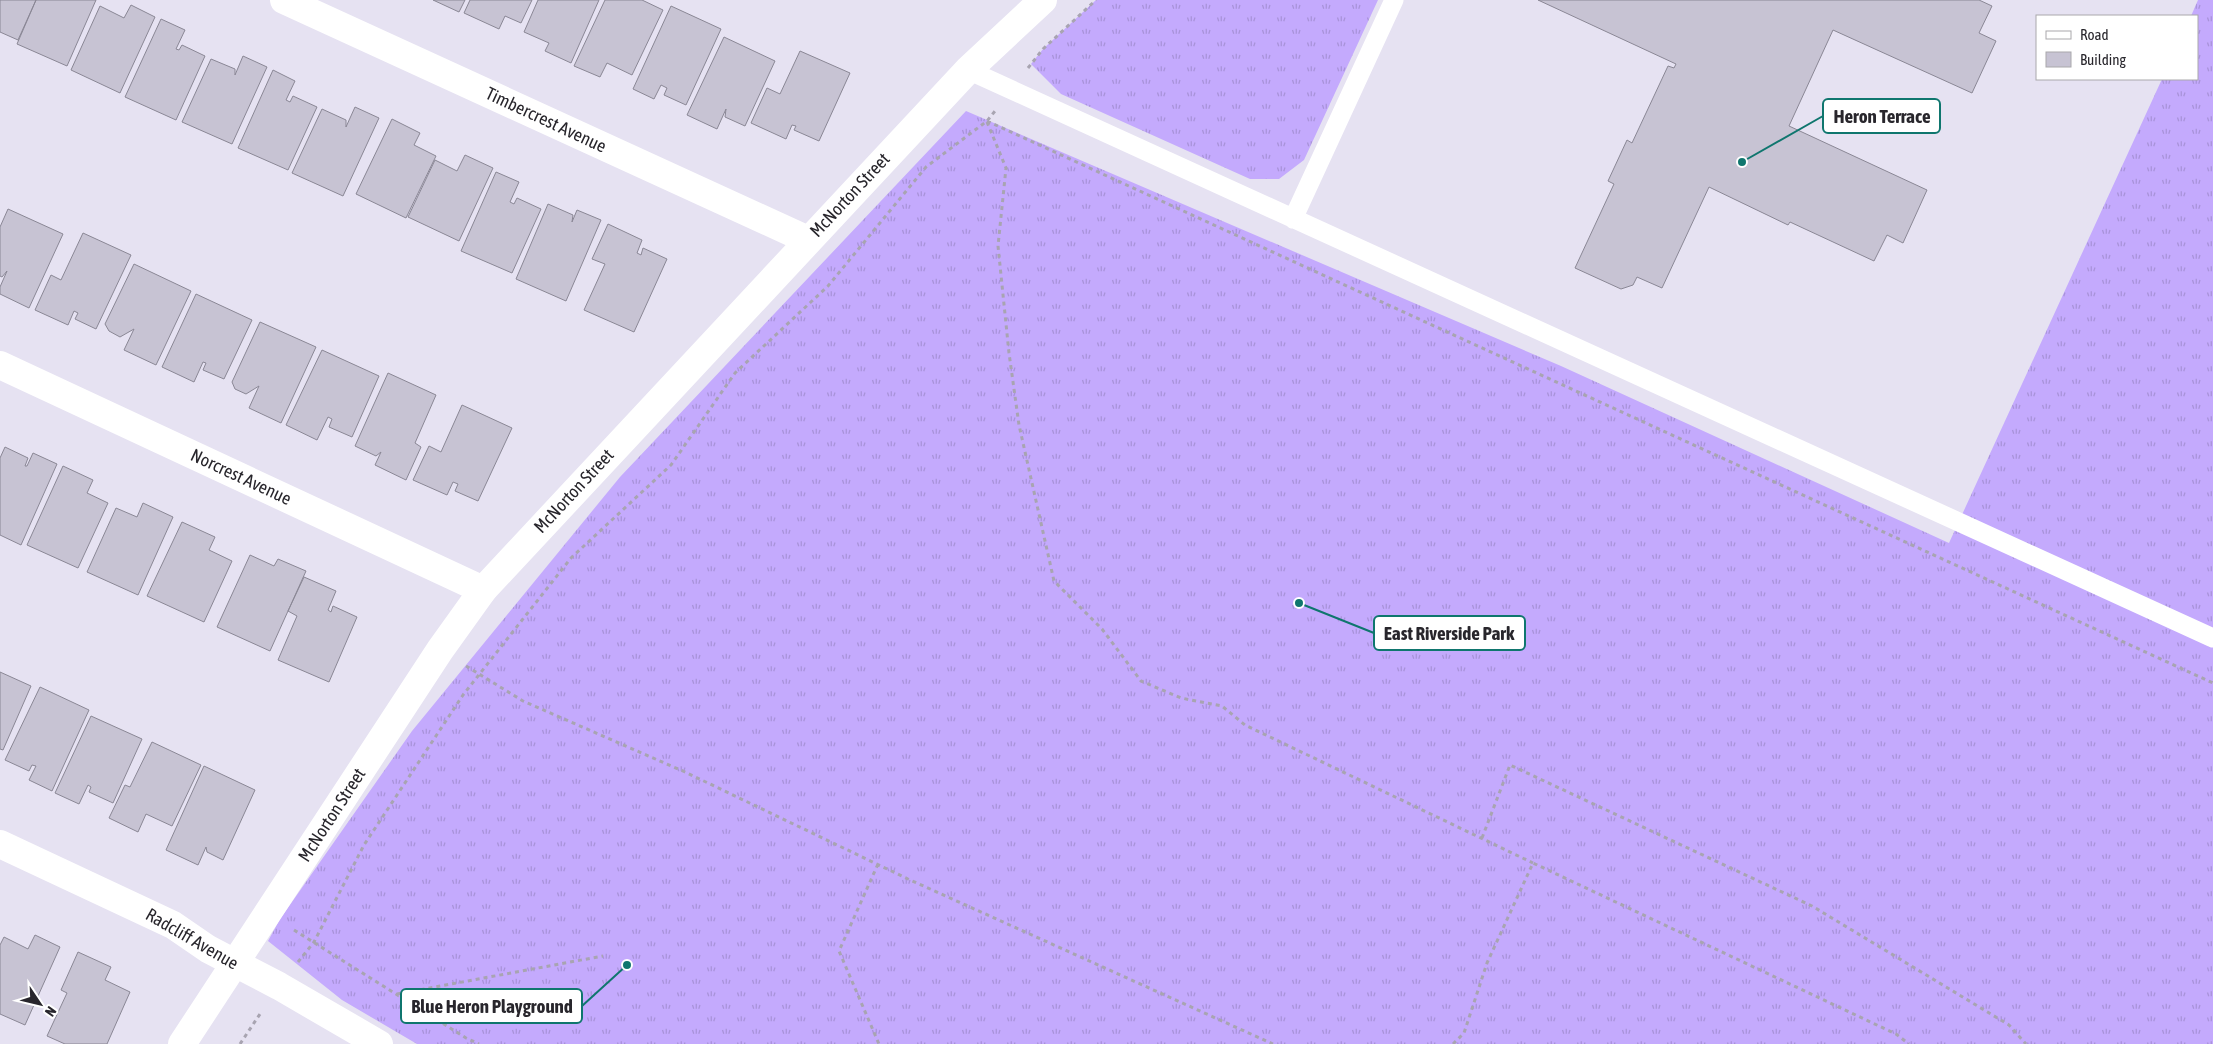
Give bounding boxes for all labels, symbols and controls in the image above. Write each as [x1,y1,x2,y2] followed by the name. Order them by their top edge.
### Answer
[2036,15,2198,80] legend
[2080,26,2109,43] text: Road
[2080,51,2126,68] text: Building
[483,82,610,157] street label: Timbercrest Avenue
[1823,99,1940,133] callout: Heron Terrace
[1833,105,1931,127] text: Heron Terrace
[805,148,894,241] street label: McNorton Street
[188,444,295,509] street label: Norcrest Avenue
[529,444,618,537] street label: McNorton Street
[1374,616,1525,650] callout: East Riverside Park
[1384,622,1515,644] text: East Riverside Park
[294,764,370,865] street label: McNorton Street
[142,904,242,974] street label: Radcliff Avenue
[15,979,65,1029] north arrow
[401,989,582,1023] callout: Blue Heron Playground
[411,995,573,1017] text: Blue Heron Playground
[42,1003,60,1019] text: N

